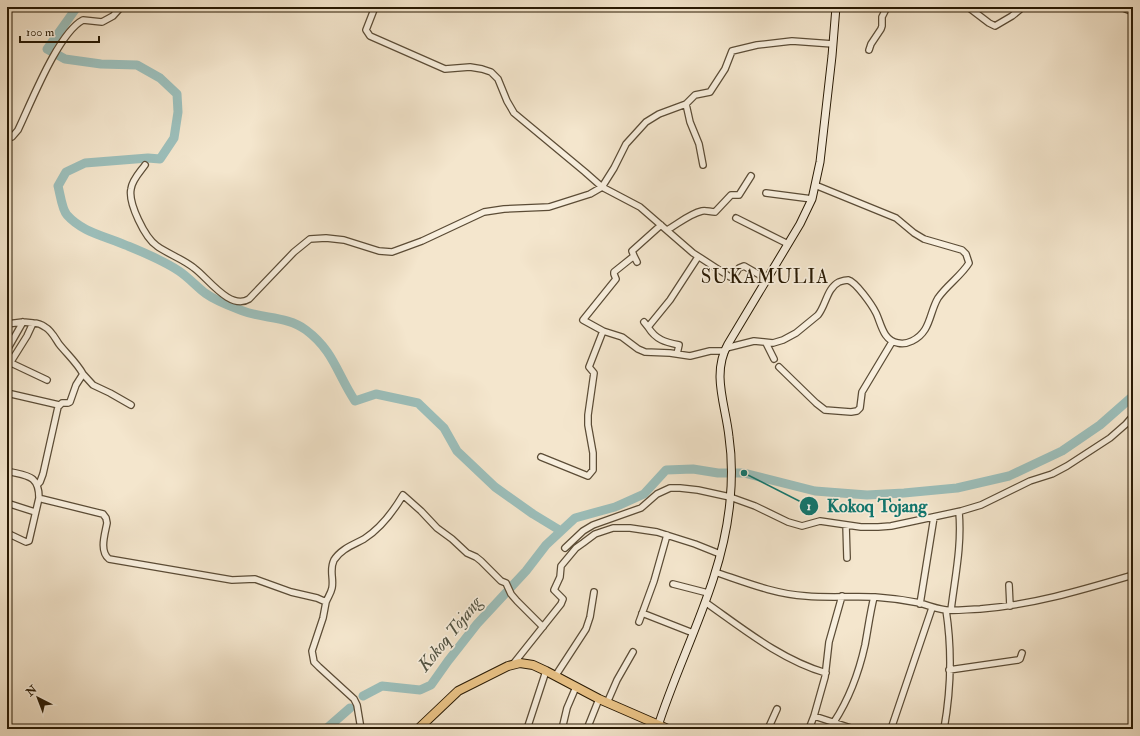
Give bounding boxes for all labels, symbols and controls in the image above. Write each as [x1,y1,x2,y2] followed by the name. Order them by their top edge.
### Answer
[20,18,99,44] scale bar
[26,25,55,40] text: 100 m
[701,265,829,289] district label: SUKAMULIA
[799,491,935,521] callout: Kokoq Tojang
[827,495,928,518] text: Kokoq Tojang
[807,499,811,514] text: 1
[412,591,488,677] water label: Kokoq Tojang
[18,678,58,718] north arrow
[23,682,41,700] text: N

